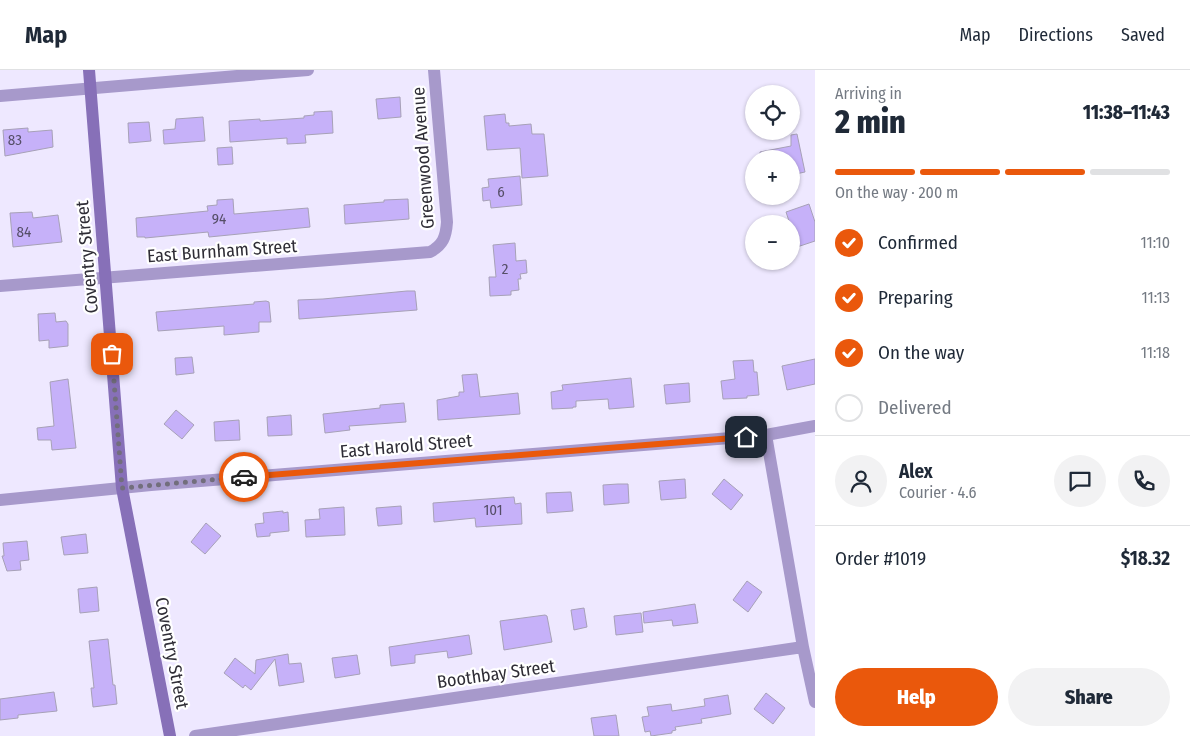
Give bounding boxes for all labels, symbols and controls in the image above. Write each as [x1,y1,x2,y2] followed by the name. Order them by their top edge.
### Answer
[25,21,67,49] text: Map
[959,24,991,46] text: Map
[1019,24,1093,46] text: Directions
[1121,24,1165,46] text: Saved
[835,84,902,103] text: Arriving in
[745,85,800,270] map controls
[745,85,800,140] button: locate
[407,86,439,230] street label: Greenwood Avenue
[1083,101,1170,124] text: 11:38–11:43
[835,103,906,141] text: 2 min
[8,131,22,149] house number: 83
[745,150,800,205] button: +
[497,183,505,201] house number: 6
[835,183,958,202] text: On the way · 200 m
[71,200,103,314] street label: Coventry Street
[212,210,226,228] house number: 94
[745,215,800,270] button: −
[17,223,31,241] house number: 84
[835,229,863,257] icon: check
[878,231,958,254] text: Confirmed
[1140,233,1170,252] text: 11:10
[146,235,298,267] street label: East Burnham Street
[502,260,509,278] house number: 2
[835,284,863,312] icon: check
[878,286,953,309] text: Preparing
[1142,288,1170,307] text: 11:13
[91,333,133,375] pin
[835,339,863,367] icon: check
[98,340,126,368] icon: bag
[878,341,964,364] text: On the way
[1141,343,1170,362] text: 11:18
[878,396,952,419] text: Delivered
[725,416,767,458] pin
[732,423,760,451] icon: home
[339,429,473,463] street label: East Harold Street
[219,452,269,502] courier
[835,455,887,507] button: person
[1054,455,1106,507] button: chat
[1118,455,1170,507] button: phone
[899,460,933,483] text: Alex
[230,463,258,491] icon: car
[899,483,977,502] text: Courier · 4.6
[483,501,503,519] house number: 101
[835,547,926,570] text: Order #1019
[1121,547,1170,570] text: $18.32
[150,595,194,711] street label: Coventry Street
[436,655,556,693] street label: Boothbay Street
[835,668,998,726] button: Help
[1008,668,1170,726] button: Share

